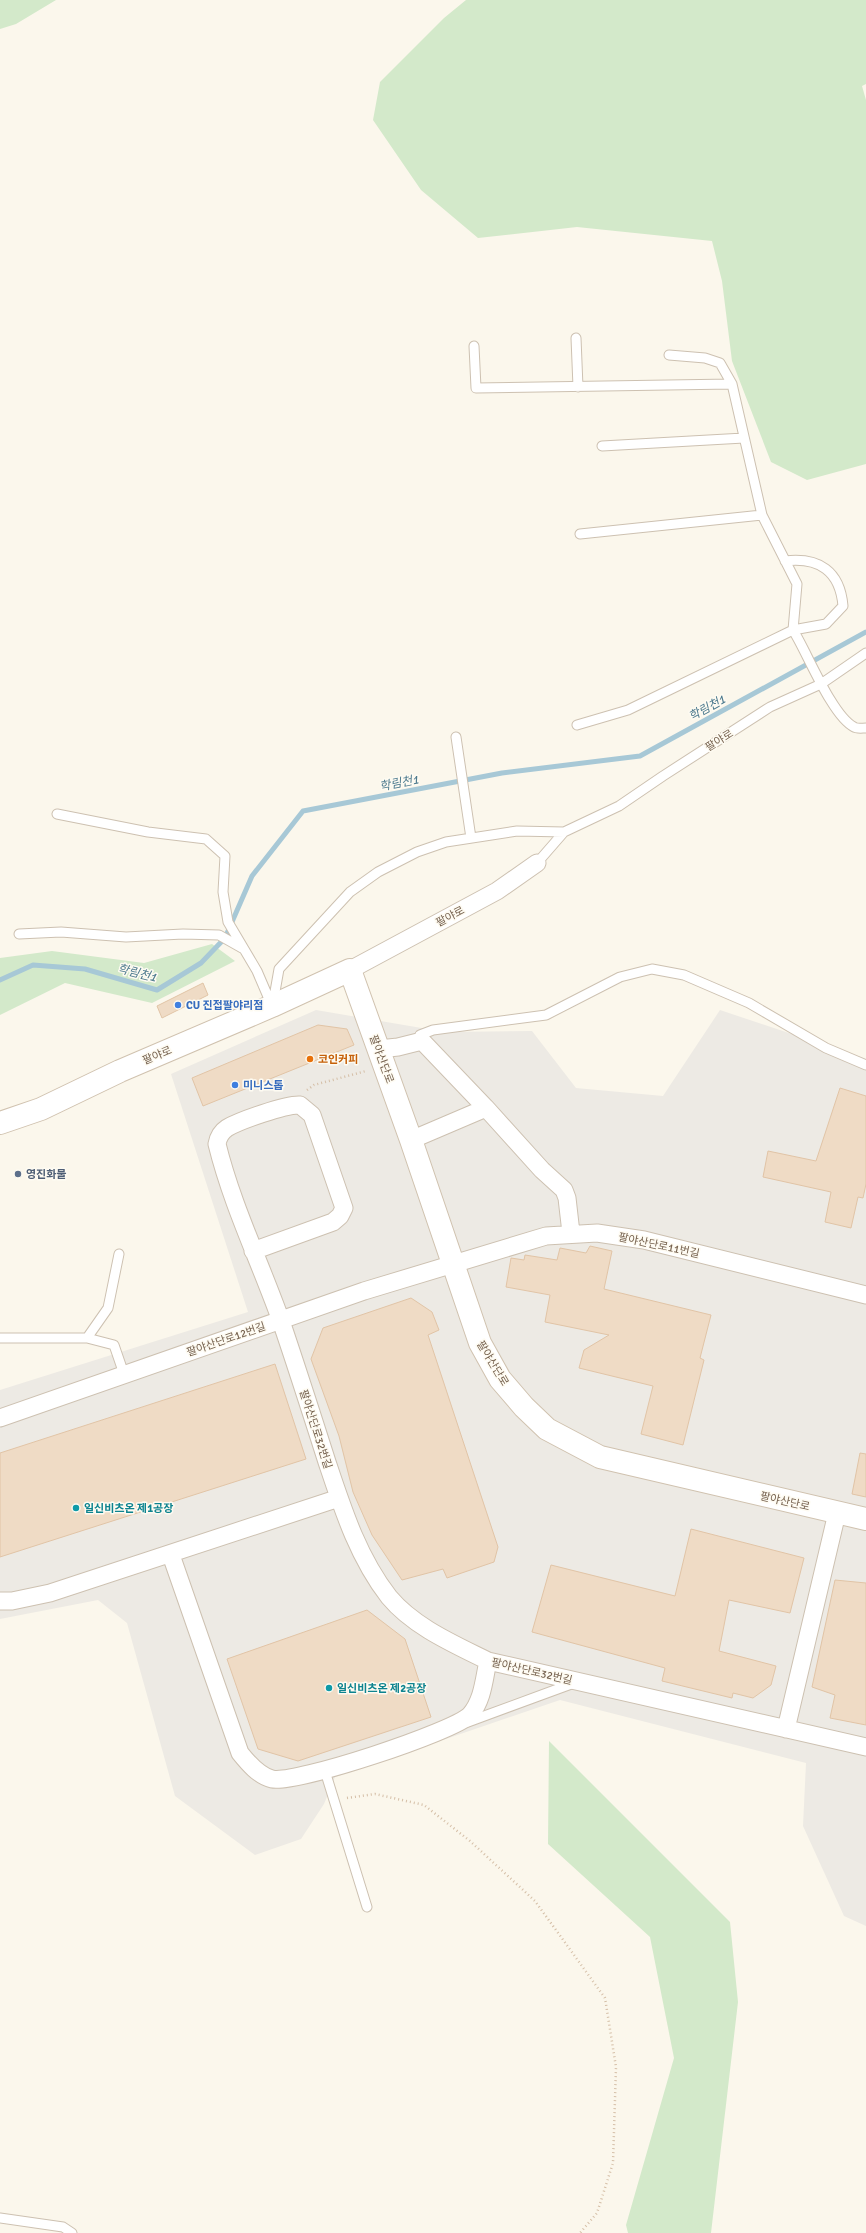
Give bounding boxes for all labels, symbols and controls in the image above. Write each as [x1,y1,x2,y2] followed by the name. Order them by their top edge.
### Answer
[686,692,729,725] water label: 학림천1
[703,727,736,754] street label: 팔야로
[378,772,420,795] water label: 학림천1
[434,904,467,929] street label: 팔야로
[116,961,158,986] water label: 학림천1
[186,999,263,1012] place label: CU 진접팔야리점
[173,1000,183,1010] marker: CU 진접팔야리점
[367,1033,396,1085] street label: 팔야산단로
[141,1044,174,1067] street label: 팔야로
[318,1053,358,1066] place label: 코인커피
[305,1054,315,1064] marker: 코인커피
[243,1079,283,1092] place label: 미니스톱
[230,1080,240,1090] marker: 미니스톱
[26,1168,66,1181] place label: 영진화물
[13,1169,23,1179] marker: 영진화물
[617,1231,701,1260] street label: 팔야산단로11번길
[185,1320,267,1359] street label: 팔야산단로12번길
[474,1338,511,1388] street label: 팔야산단로
[297,1388,334,1471] street label: 팔야산단로32번길
[759,1489,811,1514] street label: 팔야산단로
[84,1502,173,1515] place label: 일신비츠온 제1공장
[71,1503,81,1513] marker: 일신비츠온 제1공장
[490,1656,574,1687] street label: 팔야산단로32번길
[337,1682,426,1695] place label: 일신비츠온 제2공장
[324,1683,334,1693] marker: 일신비츠온 제2공장

